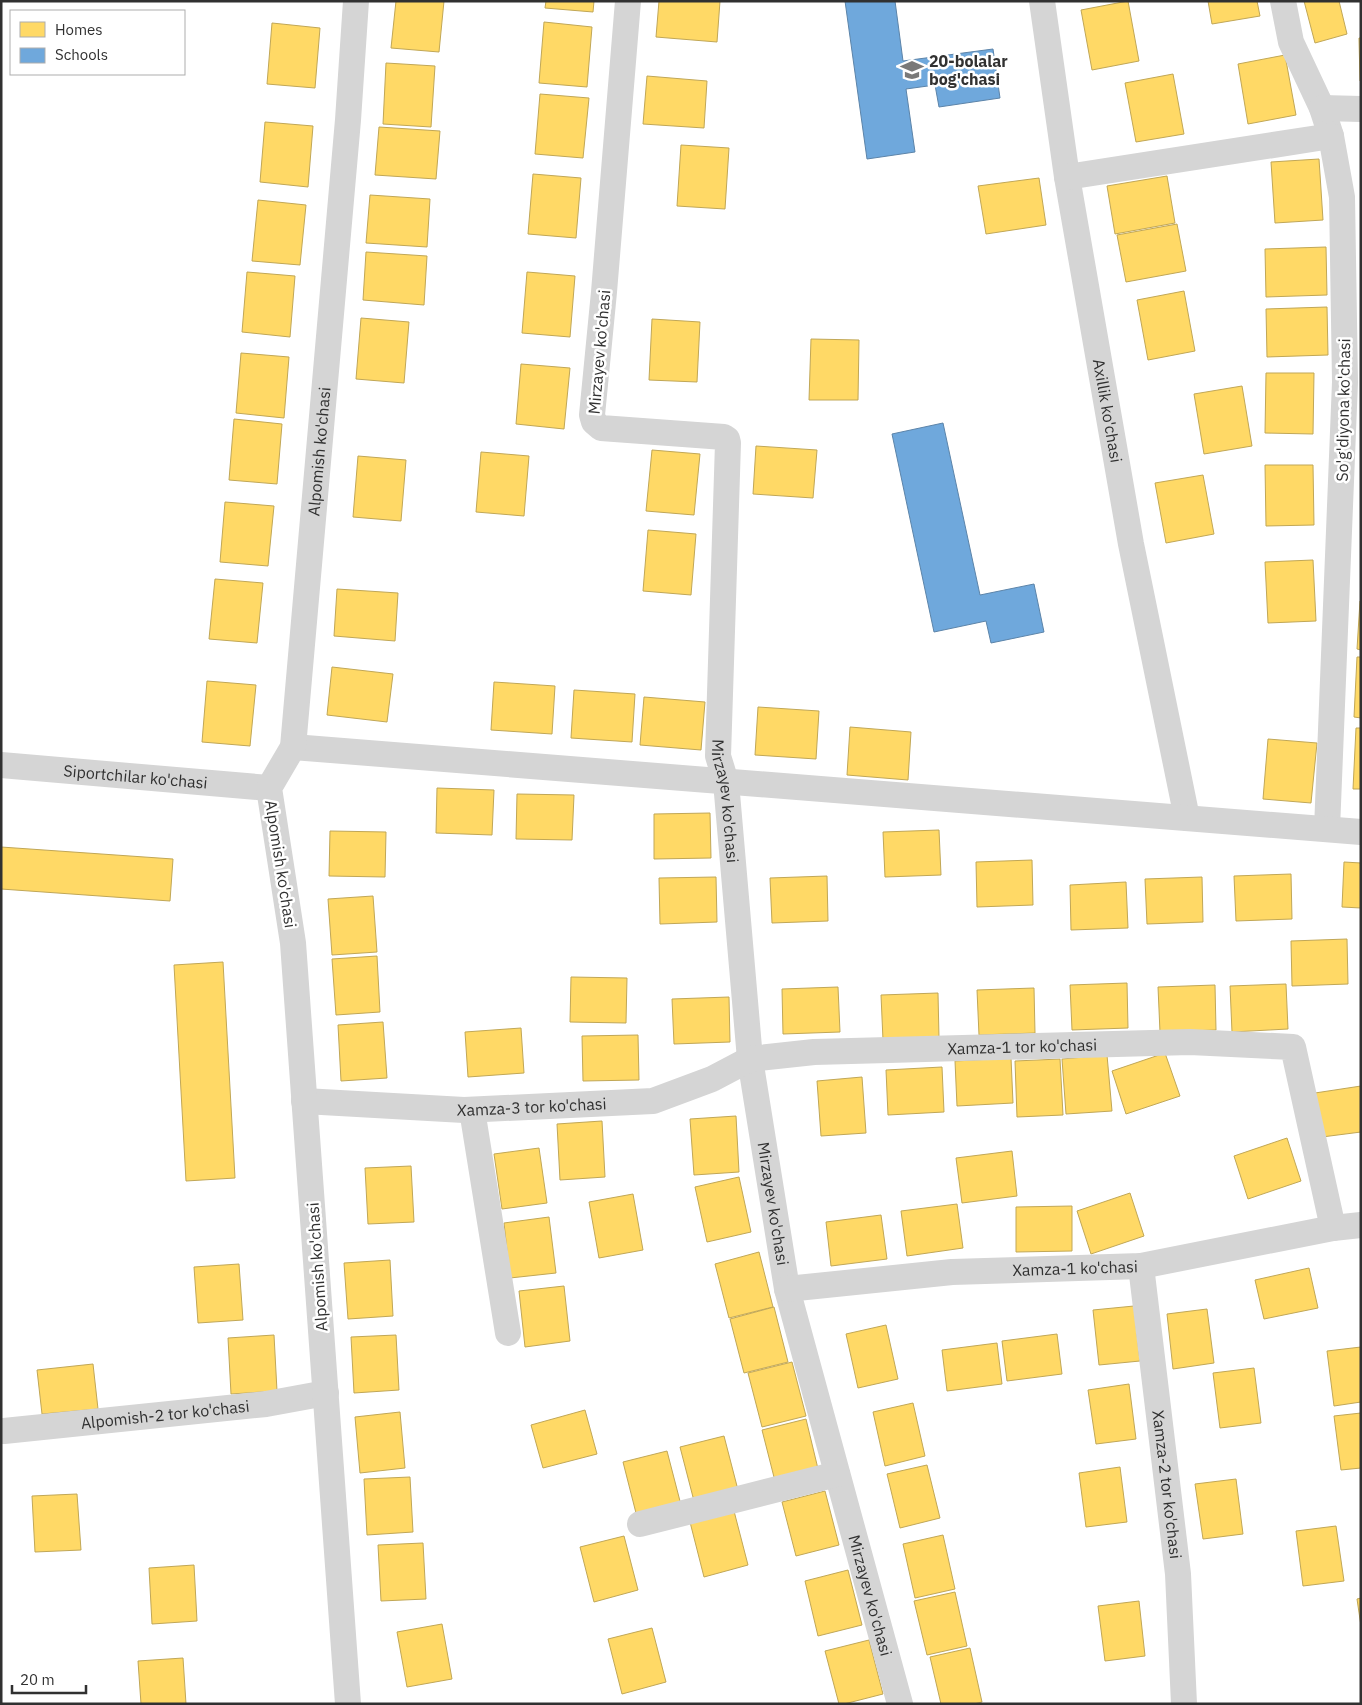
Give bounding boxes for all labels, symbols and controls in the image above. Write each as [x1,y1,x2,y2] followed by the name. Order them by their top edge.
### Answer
[10,10,185,75] legend
[55,20,103,39] text: Homes
[55,45,108,64] text: Schools
[929,51,1008,89] place label: 20-bolalar bog'chasi
[899,57,925,83] school or university icon: 20-bolalar bog'chasi
[584,289,614,415] street label: Mirzayev ko'chasi
[1332,338,1354,482] street label: So'g'diyona ko'chasi
[1089,357,1127,464] street label: Axillik ko'chasi
[303,386,335,517] street label: Alpomish ko'chasi
[708,739,743,864] street label: Mirzayev ko'chasi
[63,760,208,793] street label: Siportchilar ko'chasi
[261,799,301,929] street label: Alpomish ko'chasi
[947,1034,1097,1058] street label: Xamza-1 tor ko'chasi
[456,1093,607,1120] street label: Xamza-3 tor ko'chasi
[753,1140,793,1267] street label: Mirzayev ko'chasi
[303,1202,331,1332] street label: Alpomish ko'chasi
[1012,1256,1138,1280] street label: Xamza-1 ko'chasi
[80,1396,251,1433] street label: Alpomish-2 tor ko'chasi
[1148,1409,1186,1560] street label: Xamza-2 tor ko'chasi
[844,1532,896,1658] street label: Mirzayev ko'chasi
[12,1662,86,1694] scale bar
[20,1670,55,1689] text: 20 m

